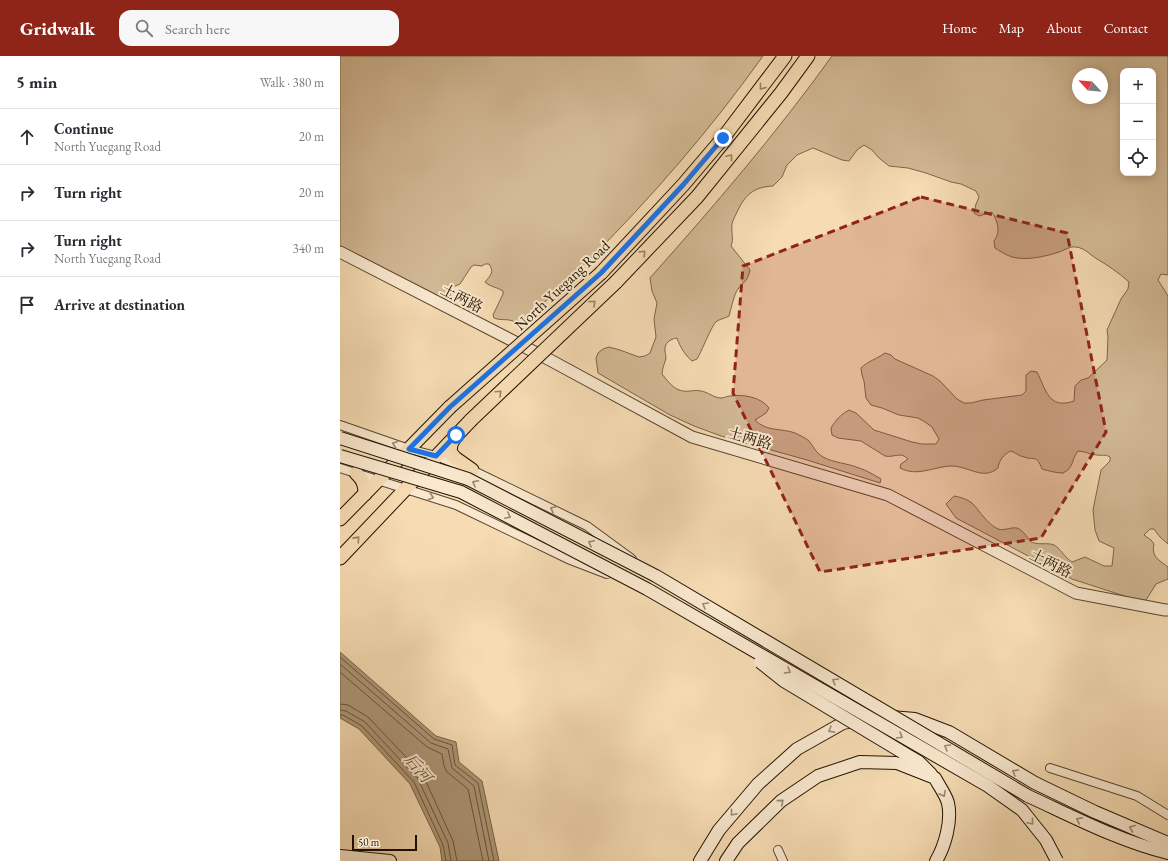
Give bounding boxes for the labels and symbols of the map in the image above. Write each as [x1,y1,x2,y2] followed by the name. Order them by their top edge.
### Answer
[1072,68,1108,104] north arrow
[760,83,767,90] one-way arrow
[714,129,732,147] route end
[726,154,733,162] one-way arrow
[510,236,614,334] street label: North Yuegang Road
[638,250,646,258] one-way arrow
[438,279,486,317] street label: 土两路
[588,301,596,308] one-way arrow
[494,390,502,398] one-way arrow
[726,423,774,453] street label: 土两路
[447,426,465,444] route start
[392,440,399,449] one-way arrow
[472,480,479,488] one-way arrow
[427,492,434,501] one-way arrow
[549,506,557,514] one-way arrow
[503,512,511,519] one-way arrow
[353,536,360,544] one-way arrow
[588,540,595,547] one-way arrow
[1027,544,1075,582] street label: 土两路
[702,602,709,609] one-way arrow
[784,666,791,673] one-way arrow
[832,679,839,686] one-way arrow
[828,725,835,732] one-way arrow
[896,731,903,738] one-way arrow
[944,745,951,752] one-way arrow
[400,749,438,789] water label: 后河
[1012,769,1019,776] one-way arrow
[939,790,946,797] one-way arrow
[776,800,783,807] one-way arrow
[731,809,738,816] one-way arrow
[1027,817,1034,825] one-way arrow
[1076,817,1083,825] one-way arrow
[1129,825,1137,833] one-way arrow
[352,833,417,852] scale bar

